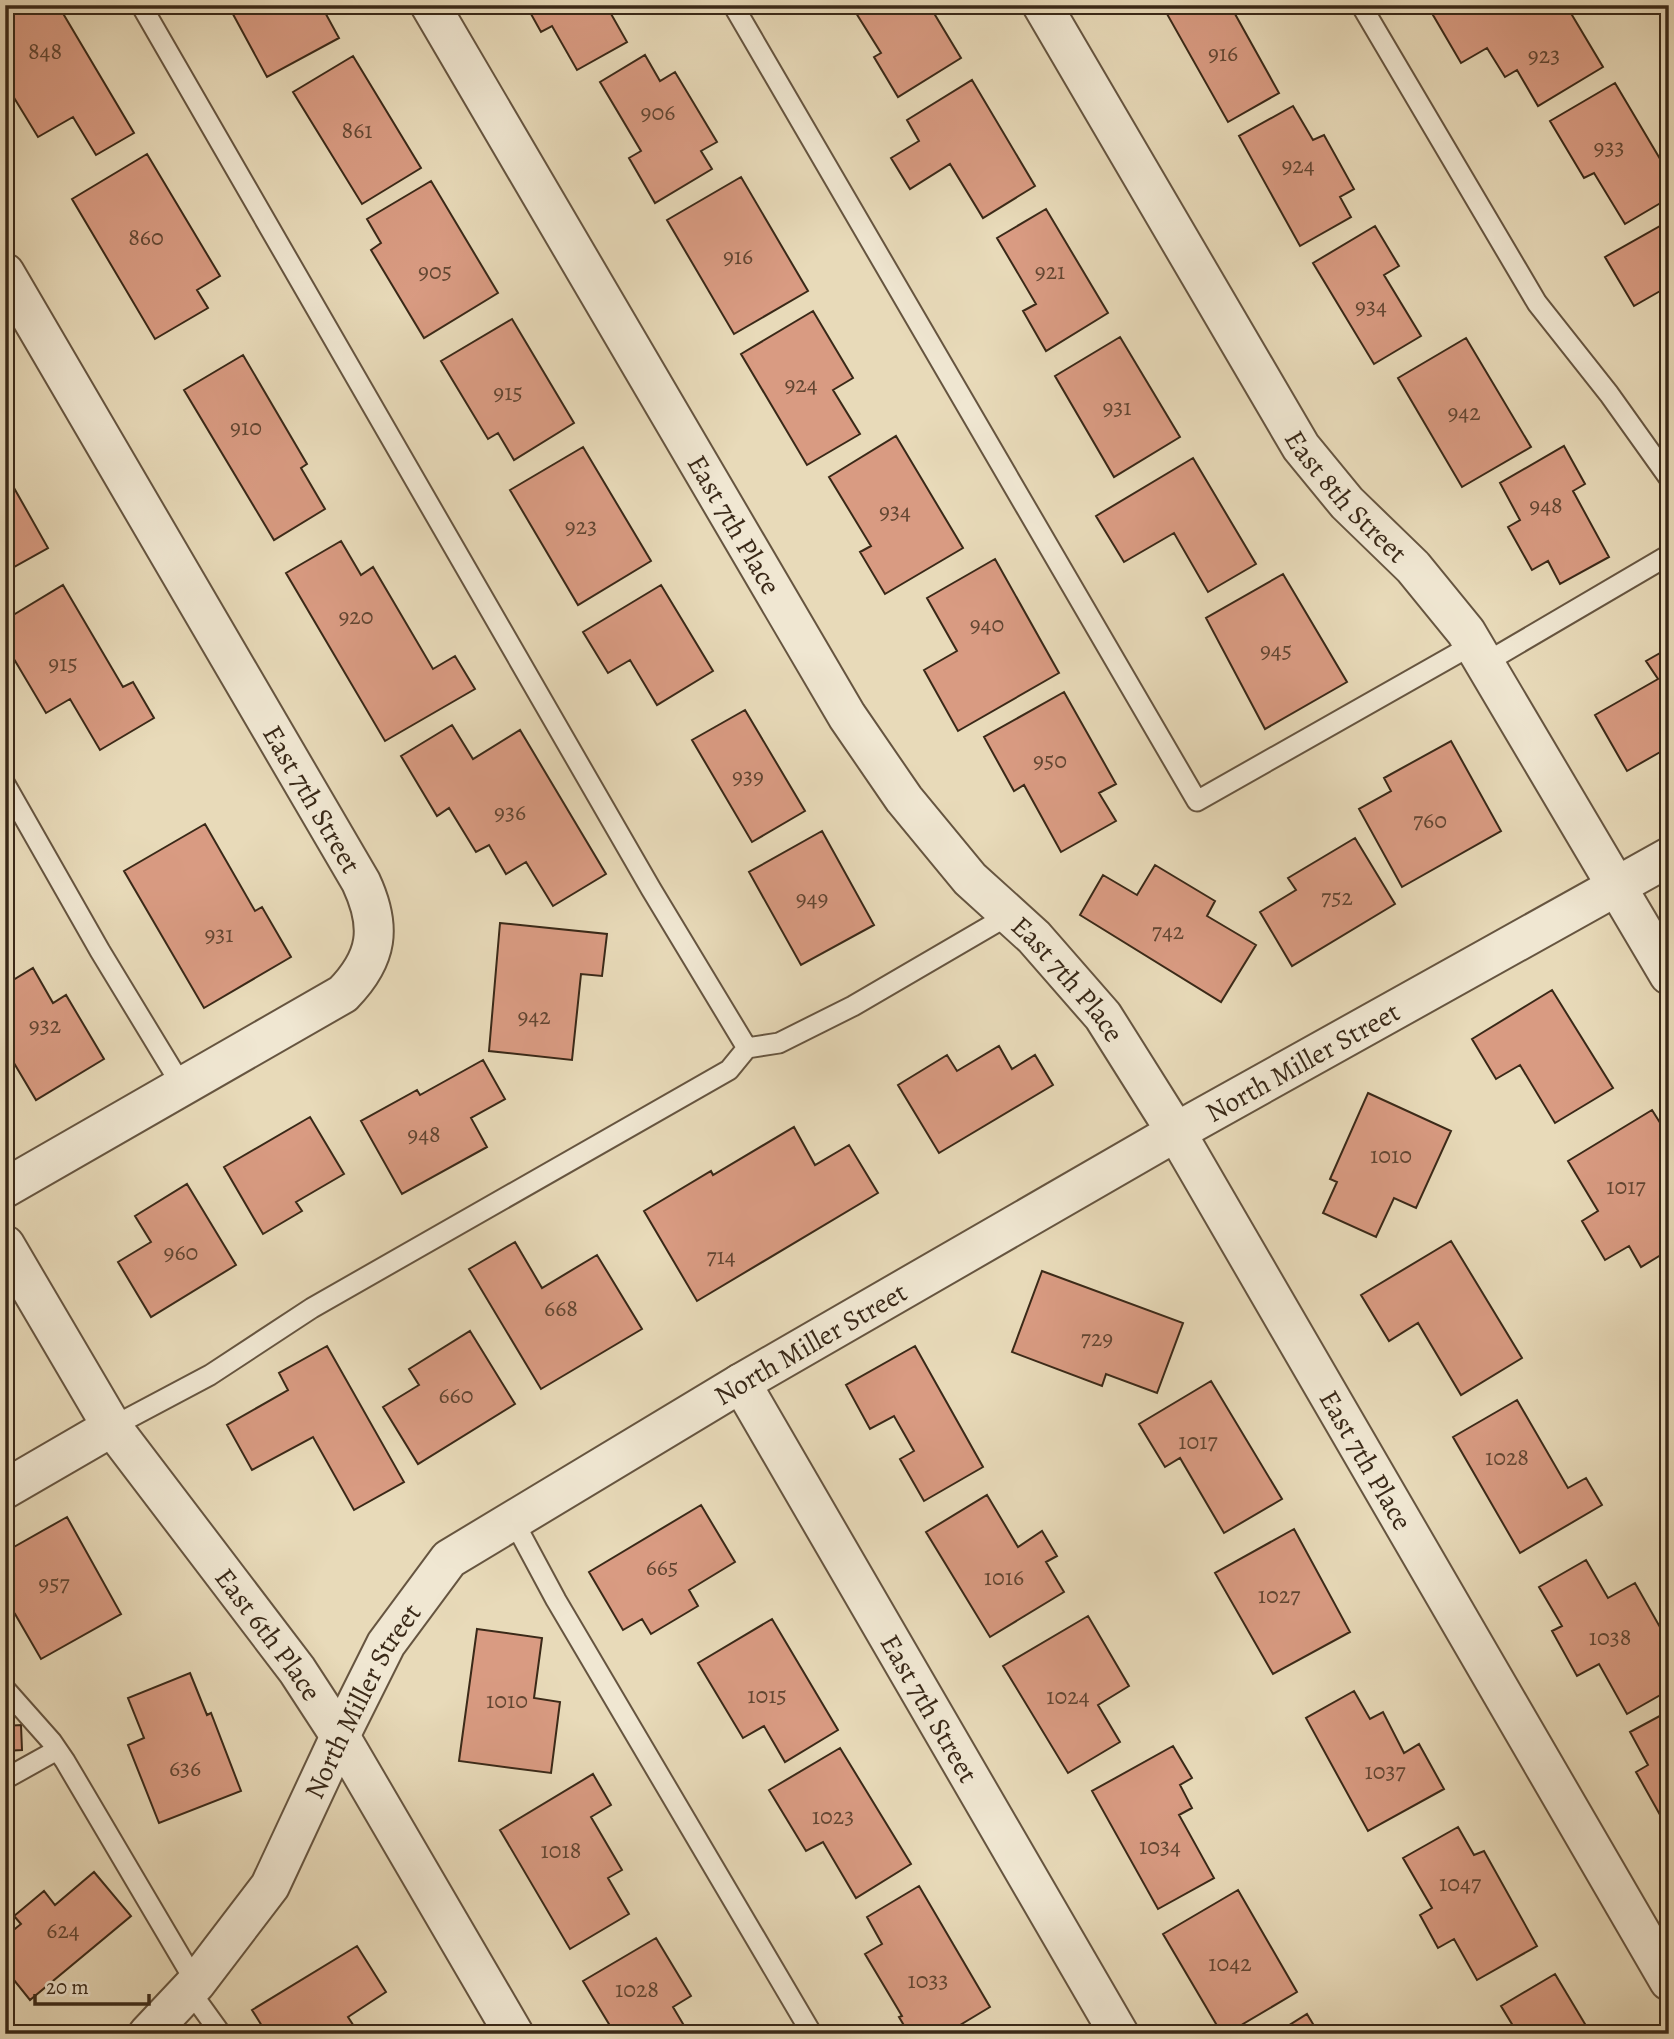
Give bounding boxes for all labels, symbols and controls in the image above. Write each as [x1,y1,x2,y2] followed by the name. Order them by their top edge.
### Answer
[28,35,62,67] house number: 848
[1208,37,1238,69] house number: 916
[1528,39,1560,71] house number: 923
[641,96,675,128] house number: 906
[342,114,372,146] house number: 861
[1594,131,1624,163] house number: 933
[1281,149,1315,181] house number: 924
[128,221,164,253] house number: 860
[723,240,753,272] house number: 916
[418,255,452,287] house number: 905
[1035,255,1065,287] house number: 921
[1355,290,1387,322] house number: 934
[784,368,818,400] house number: 924
[493,376,523,408] house number: 915
[1102,391,1132,423] house number: 931
[1447,396,1481,428] house number: 942
[230,411,262,443] house number: 910
[1275,423,1415,572] street label: East 8th Street
[678,448,790,602] street label: East 7th Place
[1529,489,1563,521] house number: 948
[879,495,911,527] house number: 934
[565,510,597,542] house number: 923
[338,600,374,632] house number: 920
[970,608,1004,640] house number: 940
[1260,634,1292,666] house number: 945
[48,647,78,679] house number: 915
[253,718,370,880] street label: East 7th Street
[1033,744,1067,776] house number: 950
[732,760,764,792] house number: 939
[494,796,526,828] house number: 936
[1413,804,1447,836] house number: 760
[1321,881,1353,913] house number: 752
[796,882,828,914] house number: 949
[1003,908,1133,1050] street label: East 7th Place
[1152,915,1184,947] house number: 742
[204,918,234,950] house number: 931
[1199,993,1407,1132] street label: North Miller Street
[517,1000,551,1032] house number: 942
[29,1009,61,1041] house number: 932
[407,1118,441,1150] house number: 948
[1370,1139,1412,1171] house number: 1010
[1606,1170,1647,1202] house number: 1017
[164,1236,198,1268] house number: 960
[706,1240,736,1272] house number: 714
[707,1273,914,1415] street label: North Miller Street
[544,1292,578,1324] house number: 668
[1081,1322,1113,1354] house number: 729
[439,1379,473,1411] house number: 660
[1310,1383,1421,1537] street label: East 7th Place
[1178,1425,1219,1457] house number: 1017
[1485,1441,1529,1473] house number: 1028
[646,1551,678,1583] house number: 665
[206,1560,330,1709] street label: East 6th Place
[984,1561,1024,1593] house number: 1016
[38,1567,71,1599] house number: 957
[1258,1579,1301,1611] house number: 1027
[295,1596,430,1805] street label: North Miller Street
[1589,1621,1631,1653] house number: 1038
[871,1628,987,1790] street label: East 7th Street
[747,1679,787,1711] house number: 1015
[1046,1680,1090,1712] house number: 1024
[486,1684,528,1716] house number: 1010
[169,1752,201,1784] house number: 636
[1364,1755,1406,1787] house number: 1037
[812,1800,854,1832] house number: 1023
[1139,1830,1181,1862] house number: 1034
[541,1834,581,1866] house number: 1018
[1439,1867,1482,1899] house number: 1047
[46,1914,80,1946] house number: 624
[1208,1947,1252,1979] house number: 1042
[35,1962,149,2006] scale bar
[908,1964,948,1996] house number: 1033
[46,1973,89,2001] text: 20 m
[615,1973,659,2005] house number: 1028

